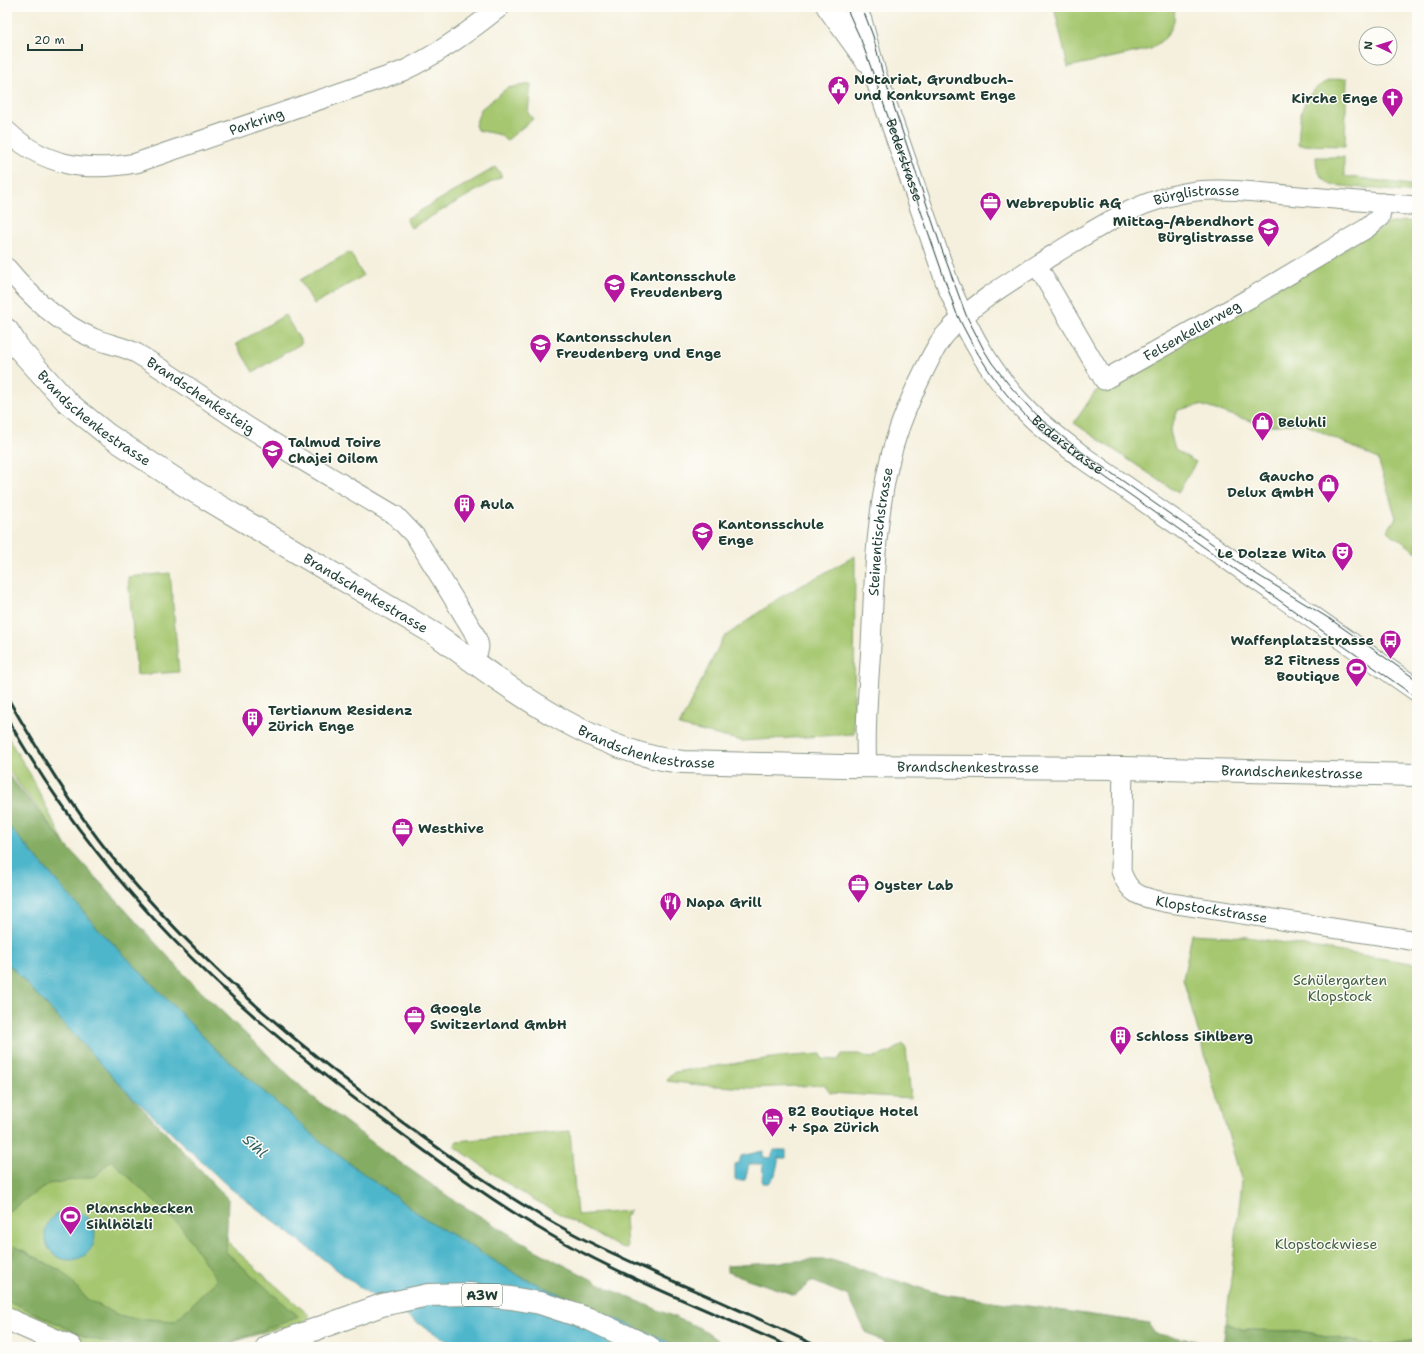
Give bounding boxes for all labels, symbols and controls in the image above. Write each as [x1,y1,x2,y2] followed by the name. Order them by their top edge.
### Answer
[28,26,82,52] scale bar
[1358,26,1398,66] north arrow
[34,32,65,48] text: 20 m
[1361,40,1376,50] text: N
[854,70,1016,104] place label: Notariat, Grundbuch- und Konkursamt Enge
[826,74,852,107] public building icon: Notariat, Grundbuch- und Konkursamt Enge
[1380,85,1406,118] church icon: Kirche Enge
[1292,89,1378,107] place label: Kirche Enge
[227,104,286,139] street label: Parkring
[882,116,927,204] street label: Bederstrasse
[1151,181,1240,209] street label: Bürglistrasse
[978,190,1004,223] office icon: Webrepublic AG
[1006,194,1121,212] place label: Webrepublic AG
[1113,212,1254,246] place label: Mittag-/Abendhort Bürglistrasse
[1256,216,1282,249] school or university icon: Mittag-/Abendhort Bürglistrasse
[630,267,736,301] place label: Kantonsschule Freudenberg
[601,271,627,304] school or university icon: Kantonsschule Freudenberg
[1140,296,1244,365] street label: Felsenkellerweg
[556,328,722,362] place label: Kantonsschulen Freudenberg und Enge
[527,332,553,365] school or university icon: Kantonsschulen Freudenberg und Enge
[143,353,258,438] street label: Brandschenkesteig
[34,366,154,470] street label: Brandschenkestrasse
[1250,409,1276,442] shop icon: Beluhli
[1028,411,1107,478] street label: Bederstrasse
[1278,413,1326,431] place label: Beluhli
[288,433,381,467] place label: Talmud Toire Chajei Oilom
[260,437,286,470] school or university icon: Talmud Toire Chajei Oilom
[864,465,897,596] street label: Steinentischstrasse
[1227,467,1314,501] place label: Gaucho Delux GmbH
[1316,471,1342,504] shop icon: Gaucho Delux GmbH
[452,491,478,524] building icon: Aula
[480,495,514,513] place label: Aula
[718,515,824,549] place label: Kantonsschule Enge
[689,519,715,552] school or university icon: Kantonsschule Enge
[1329,540,1355,573] theatre icon: Le Dolzze Wita
[1217,544,1326,562] place label: Le Dolzze Wita
[300,549,431,637] street label: Brandschenkestrasse
[1377,627,1403,660] bus stop icon: Waffenplatzstrasse
[1231,631,1374,649] place label: Waffenplatzstrasse
[1264,651,1340,685] place label: 82 Fitness Boutique
[1343,655,1369,688] sports icon: 82 Fitness Boutique
[268,701,413,735] place label: Tertianum Residenz Zürich Enge
[240,705,266,738] building icon: Tertianum Residenz Zürich Enge
[575,721,715,772] street label: Brandschenkestrasse
[897,757,1039,776] street label: Brandschenkestrasse
[1221,761,1363,783] street label: Brandschenkestrasse
[389,815,415,848] office icon: Westhive
[418,819,484,837] place label: Westhive
[845,872,871,905] office icon: Oyster Lab
[874,876,954,894] place label: Oyster Lab
[657,889,683,922] restaurant icon: Napa Grill
[1154,891,1269,927] street label: Klopstockstrasse
[686,893,762,911] place label: Napa Grill
[1293,971,1387,1005] park label: Schülergarten Klopstock
[430,999,567,1033] place label: Google Switzerland GmbH
[401,1003,427,1036] office icon: Google Switzerland GmbH
[1107,1023,1133,1056] building icon: Schloss Sihlberg
[1136,1027,1253,1045] place label: Schloss Sihlberg
[788,1102,918,1136] place label: B2 Boutique Hotel + Spa Zürich
[760,1106,786,1139] hotel icon: B2 Boutique Hotel + Spa Zürich
[238,1130,272,1163] water label: Sihl
[86,1199,193,1233] place label: Planschbecken Sihlhölzli
[57,1203,83,1236] sports icon: Planschbecken Sihlhölzli
[1275,1235,1377,1253] park label: Klopstockwiese
[462,1284,502,1306] road number: A3W

